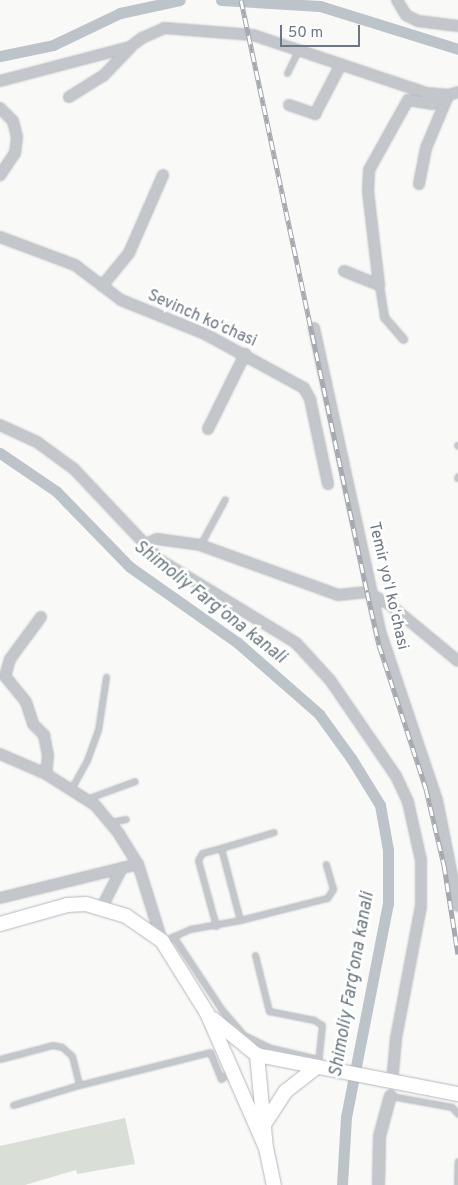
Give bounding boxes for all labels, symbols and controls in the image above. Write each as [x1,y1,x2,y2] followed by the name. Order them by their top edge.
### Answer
[283,15,363,47] scale bar
[288,24,323,43] text: 50 m
[144,286,260,352] street label: Sevinch koʻchasi
[364,520,412,652] street label: Temir yoʻl koʻchasi
[128,537,290,669] water label: Shimoliy Fargʻona kanali
[326,891,380,1079] water label: Shimoliy Fargʻona kanali

